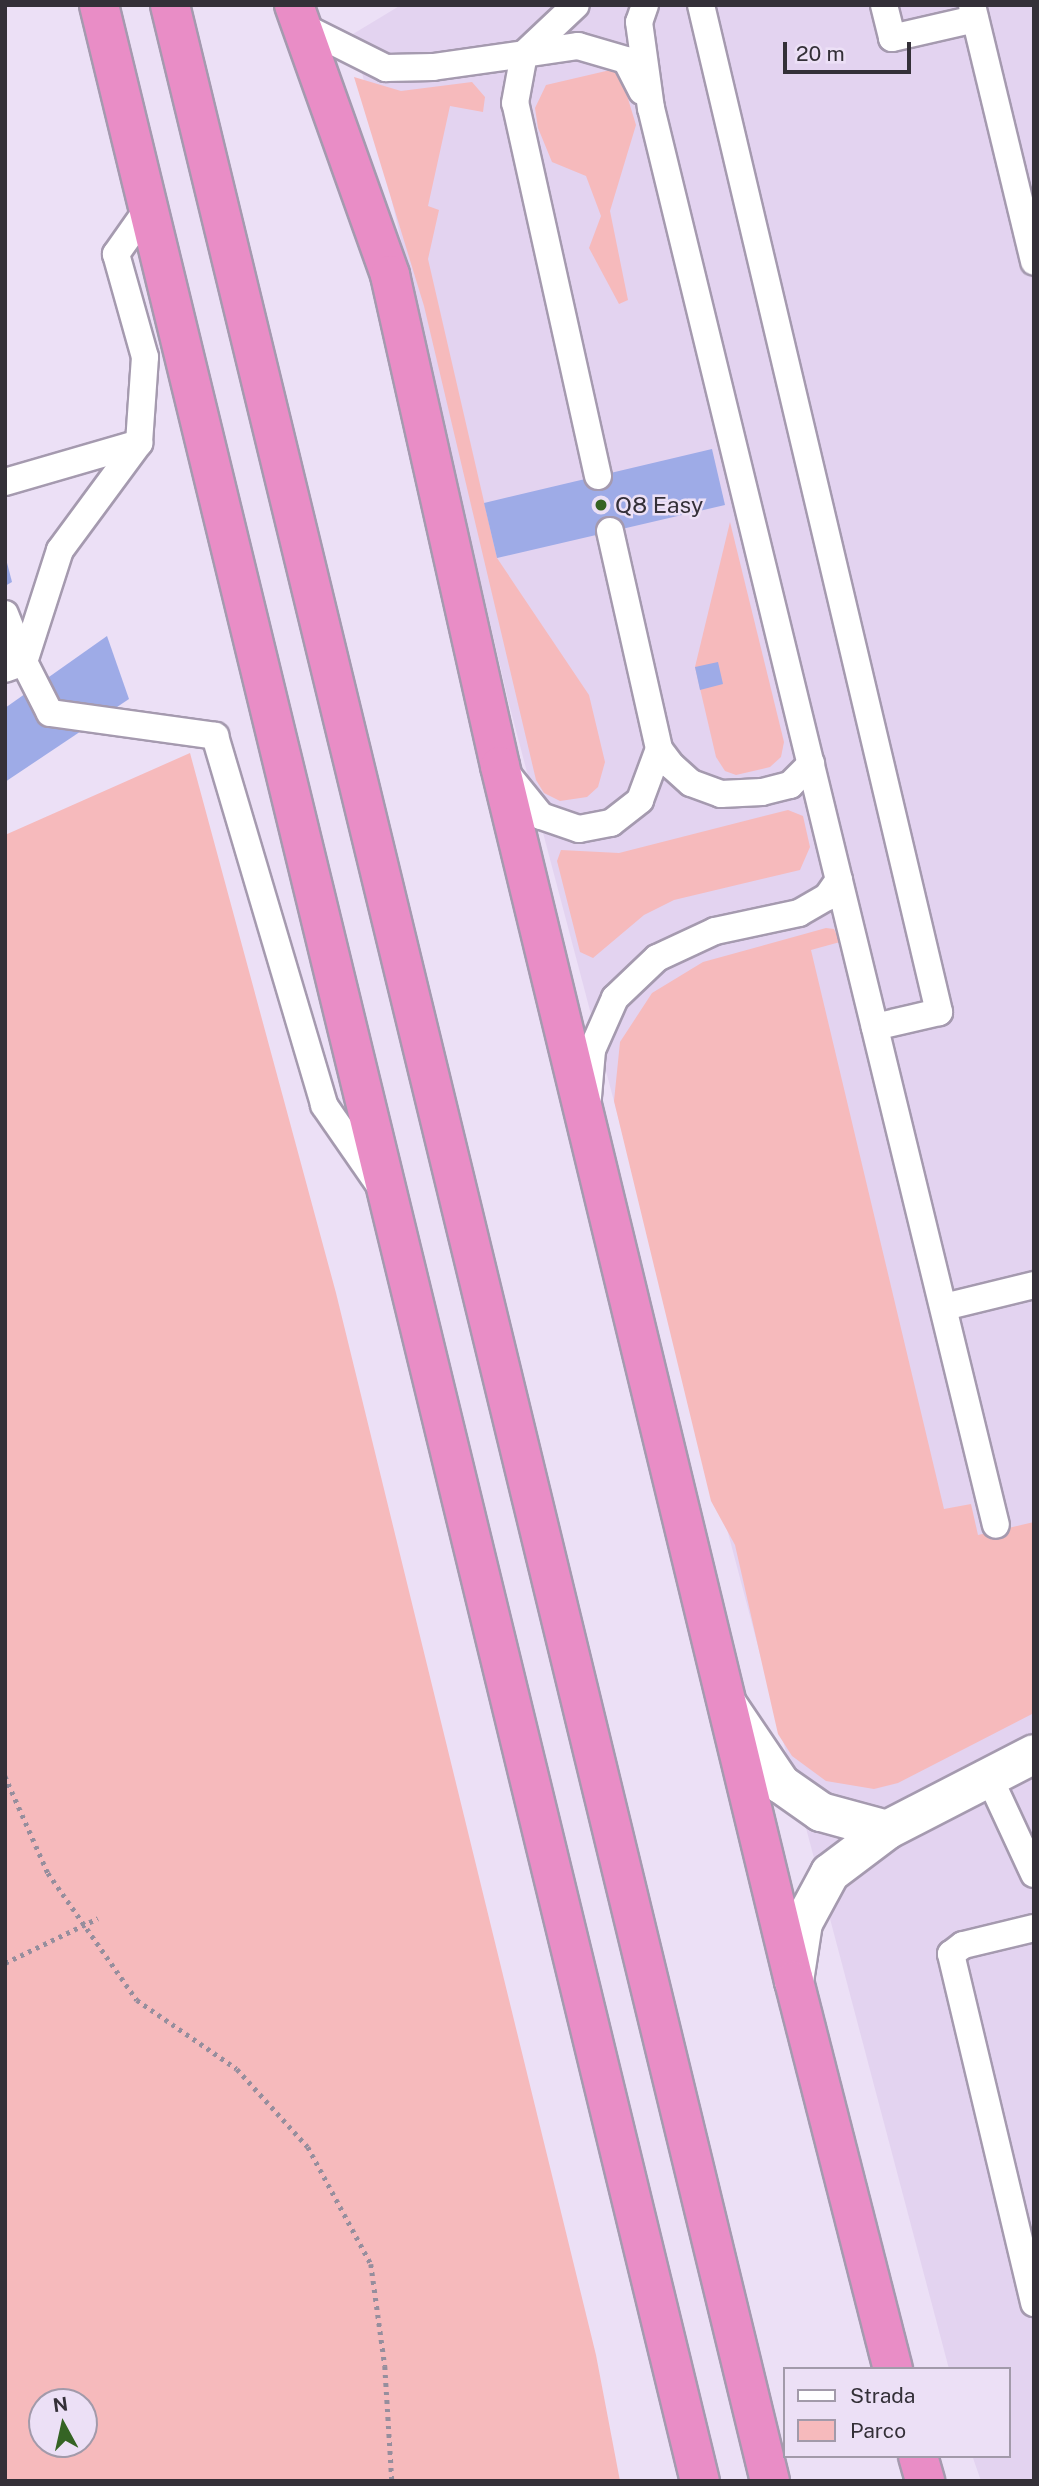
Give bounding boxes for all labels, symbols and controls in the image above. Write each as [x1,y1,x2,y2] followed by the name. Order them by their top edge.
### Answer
[787,28,915,72] scale bar
[796,41,845,66] text: 20 m
[615,491,703,519] place label: Q8 Easy
[593,497,609,513] marker: Q8 Easy
[783,2367,1011,2458] legend
[850,2383,915,2408] text: Strada
[28,2388,98,2458] north arrow
[51,2392,69,2416] text: N
[850,2418,906,2443] text: Parco

